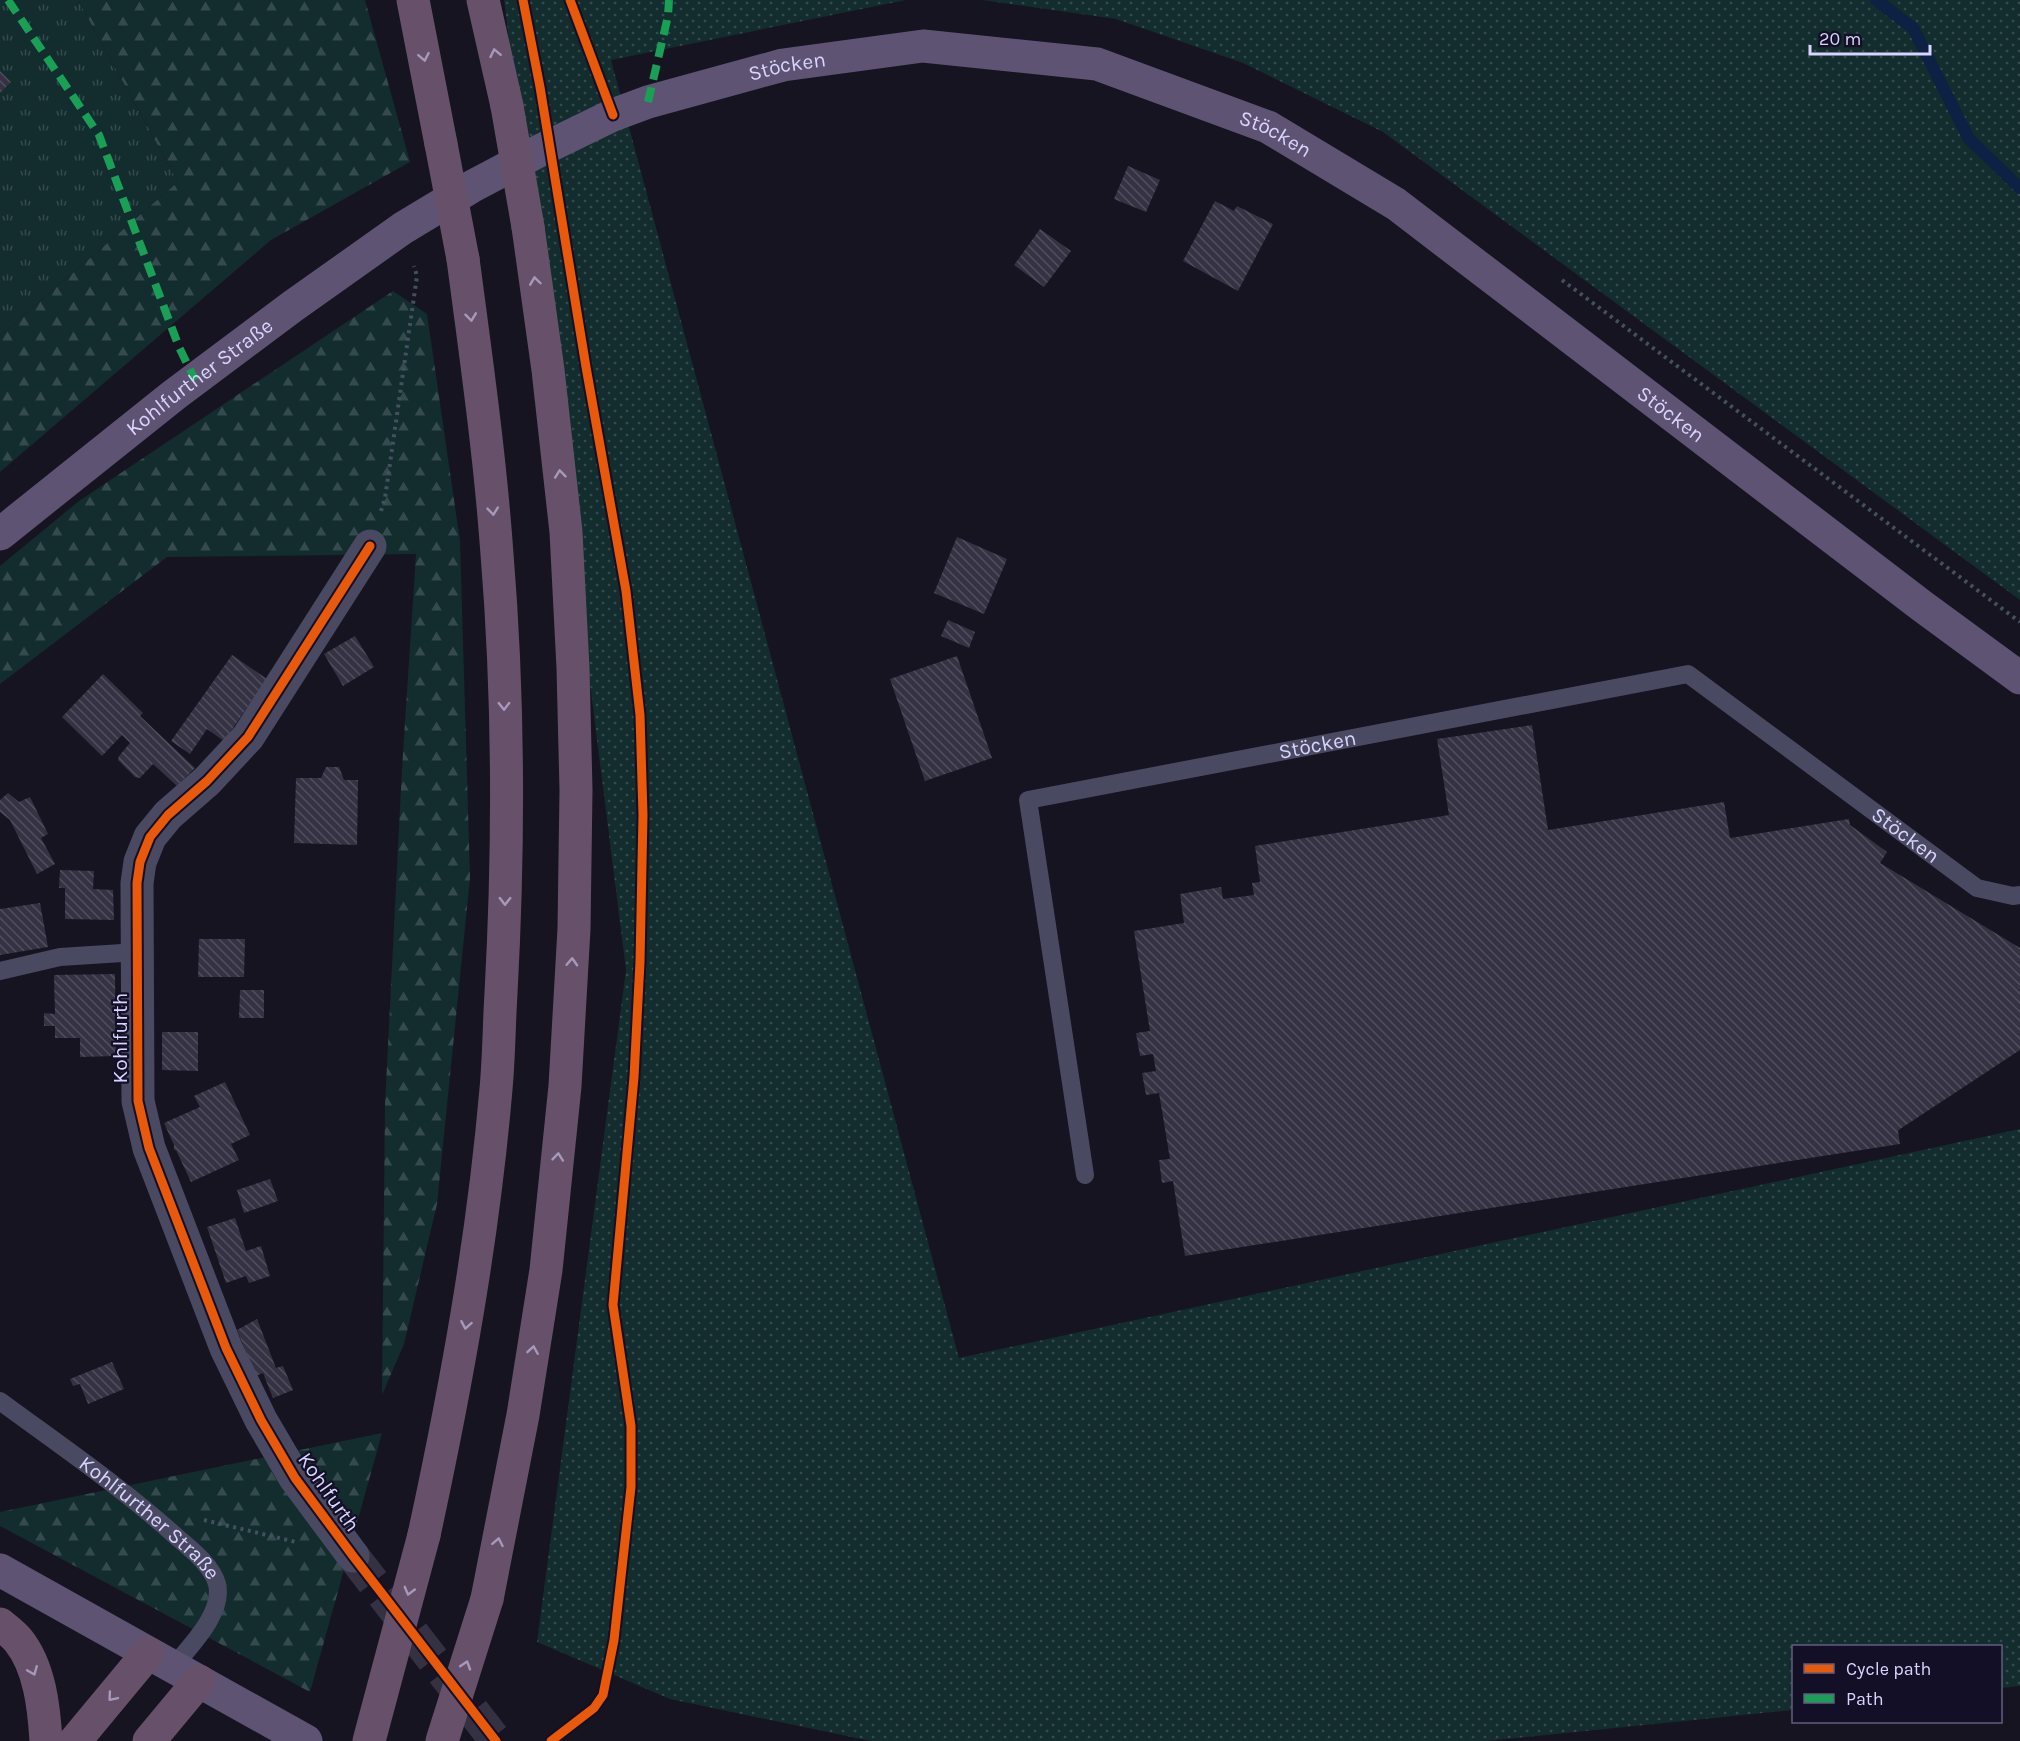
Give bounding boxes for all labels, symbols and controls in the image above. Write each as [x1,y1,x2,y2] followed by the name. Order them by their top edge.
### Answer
[1810,18,1930,56] scale bar
[1819,28,1861,50] text: 20 m
[746,47,827,86] street label: Stöcken
[489,48,502,58] one-way arrow
[417,52,430,62] one-way arrow
[1236,105,1316,162] street label: Stöcken
[530,276,542,285] one-way arrow
[122,313,277,440] street label: Kohlfurther Straße
[464,313,476,322] one-way arrow
[1633,381,1709,447] street label: Stöcken
[554,470,566,479] one-way arrow
[486,507,499,516] one-way arrow
[498,701,511,710] one-way arrow
[1277,726,1358,764] street label: Stöcken
[1867,802,1944,868] street label: Stöcken
[499,896,511,905] one-way arrow
[565,958,578,967] one-way arrow
[108,993,132,1083] street label: Kohlfurth
[551,1152,563,1161] one-way arrow
[460,1320,472,1329] one-way arrow
[527,1345,539,1355] one-way arrow
[293,1448,365,1536] street label: Kohlfurth
[75,1451,225,1584] street label: Kohlfurther Straße
[492,1537,504,1547] one-way arrow
[404,1586,417,1596] one-way arrow
[1792,1645,2002,1723] legend
[1846,1658,1931,1680] text: Cycle path
[459,1660,471,1671] one-way arrow
[26,1665,38,1676] one-way arrow
[1846,1688,1884,1710] text: Path
[108,1690,119,1701] one-way arrow

